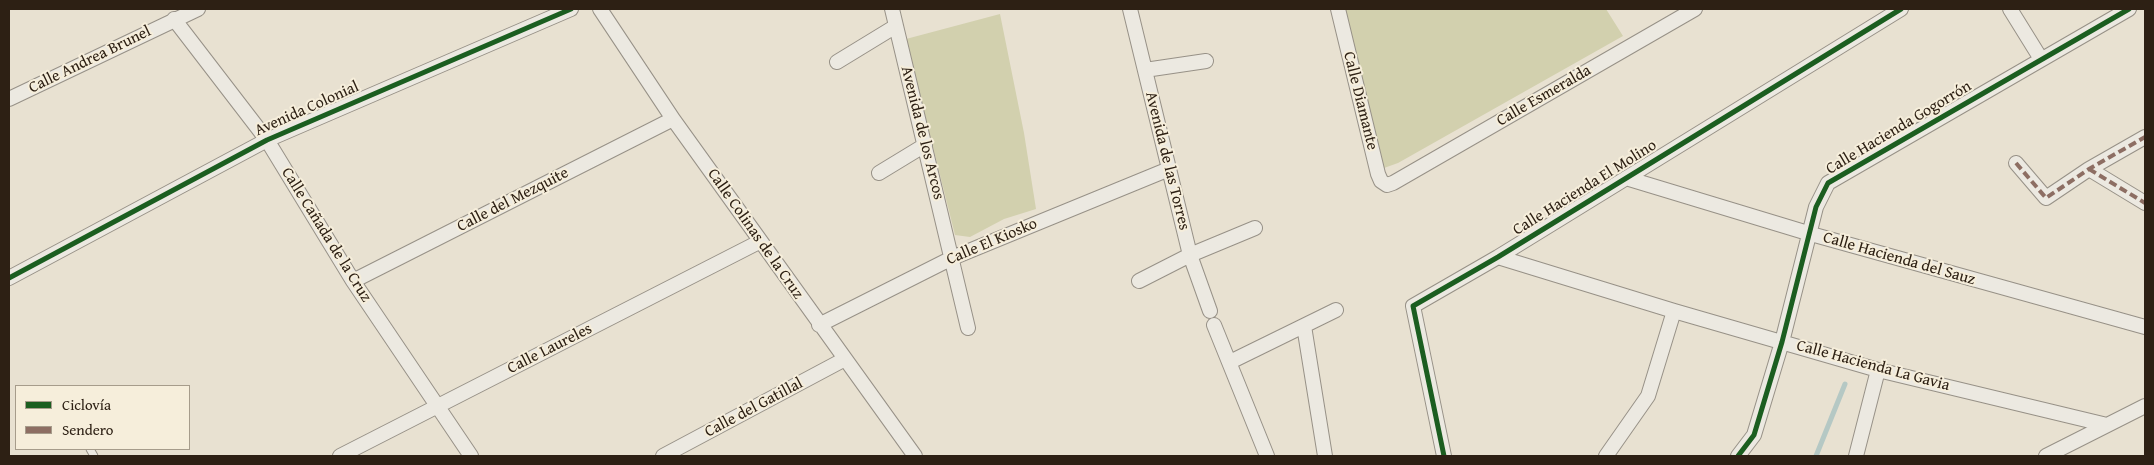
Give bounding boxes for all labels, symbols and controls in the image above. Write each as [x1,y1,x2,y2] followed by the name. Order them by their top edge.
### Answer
[26,22,154,98] street label: Calle Andrea Brunel
[1338,50,1382,152] street label: Calle Diamante
[1493,61,1595,131] street label: Calle Esmeralda
[896,64,948,202] street label: Avenida de los Arcos
[252,77,362,141] street label: Avenida Colonial
[1823,77,1975,179] street label: Calle Hacienda Gogorrón
[1141,90,1193,232] street label: Avenida de las Torres
[1510,136,1660,240] street label: Calle Hacienda El Molino
[277,164,375,306] street label: Calle Cañada de la Cruz
[454,164,572,236] street label: Calle del Mezquite
[703,165,807,303] street label: Calle Colinas de la Cruz
[944,214,1040,270] street label: Calle El Kiosko
[1821,228,1977,290] street label: Calle Hacienda del Sauz
[504,319,596,379] street label: Calle Laureles
[1794,336,1952,396] street label: Calle Hacienda La Gavia
[702,374,806,442] street label: Calle del Gatillal
[15,385,190,450] legend
[62,394,111,415] text: Ciclovía
[62,419,113,440] text: Sendero

